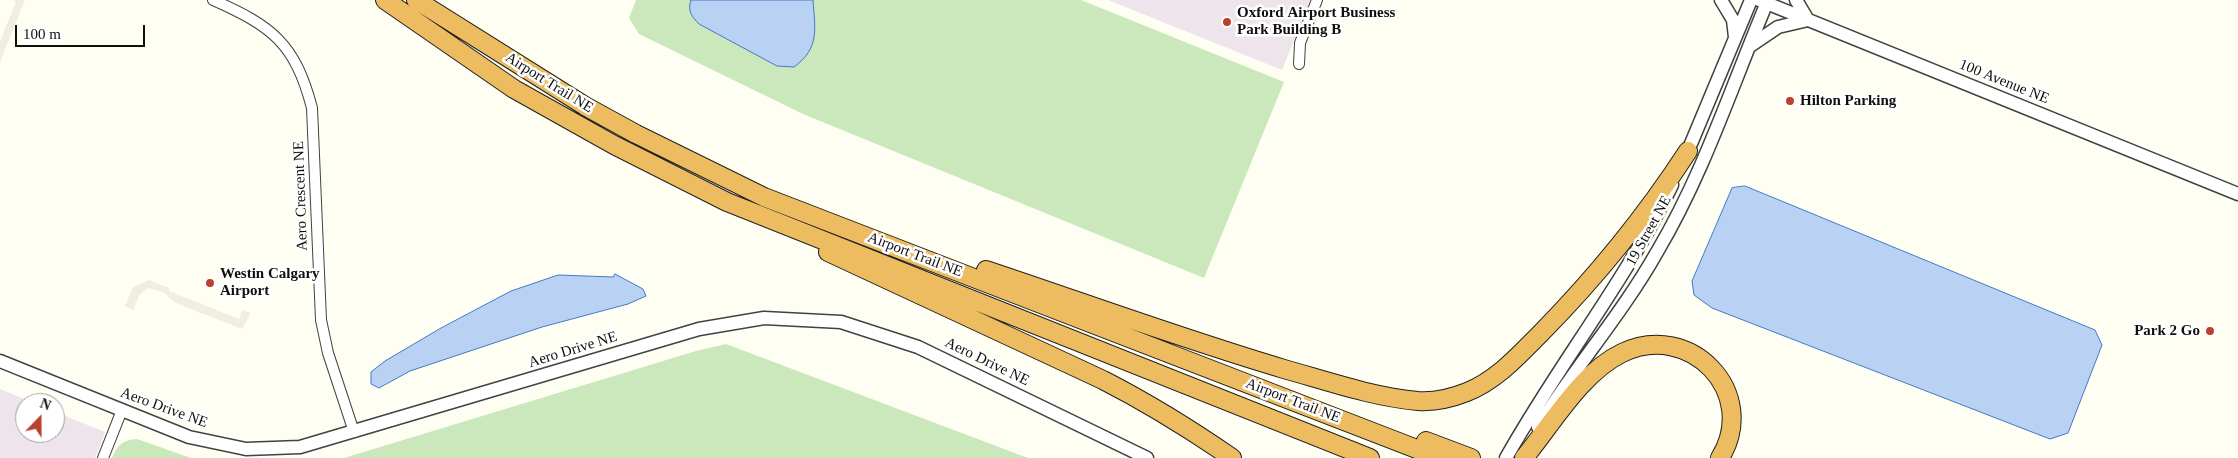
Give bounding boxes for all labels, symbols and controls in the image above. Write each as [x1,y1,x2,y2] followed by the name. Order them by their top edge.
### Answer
[1237,4,1395,39] place label: Oxford Airport Business Park Building B
[18,15,148,47] scale bar
[1221,16,1233,28] marker: Oxford Airport Business Park Building B
[23,26,61,42] text: 100 m
[502,49,596,117] street label: Airport Trail NE
[1956,56,2052,108] street label: 100 Avenue NE
[1800,92,1896,110] place label: Hilton Parking
[1784,95,1796,107] marker: Hilton Parking
[290,141,312,251] street label: Aero Crescent NE
[1622,193,1676,269] street label: 19 Street NE
[865,229,965,281] street label: Airport Trail NE
[220,265,320,300] place label: Westin Calgary Airport
[204,277,216,289] marker: Westin Calgary Airport
[2134,322,2200,340] place label: Park 2 Go
[2204,325,2216,337] marker: Park 2 Go
[527,328,619,372] street label: Aero Drive NE
[942,334,1032,390] street label: Aero Drive NE
[1243,375,1343,427] street label: Airport Trail NE
[118,384,210,432] street label: Aero Drive NE
[15,393,65,443] north arrow
[38,396,53,413] text: N

